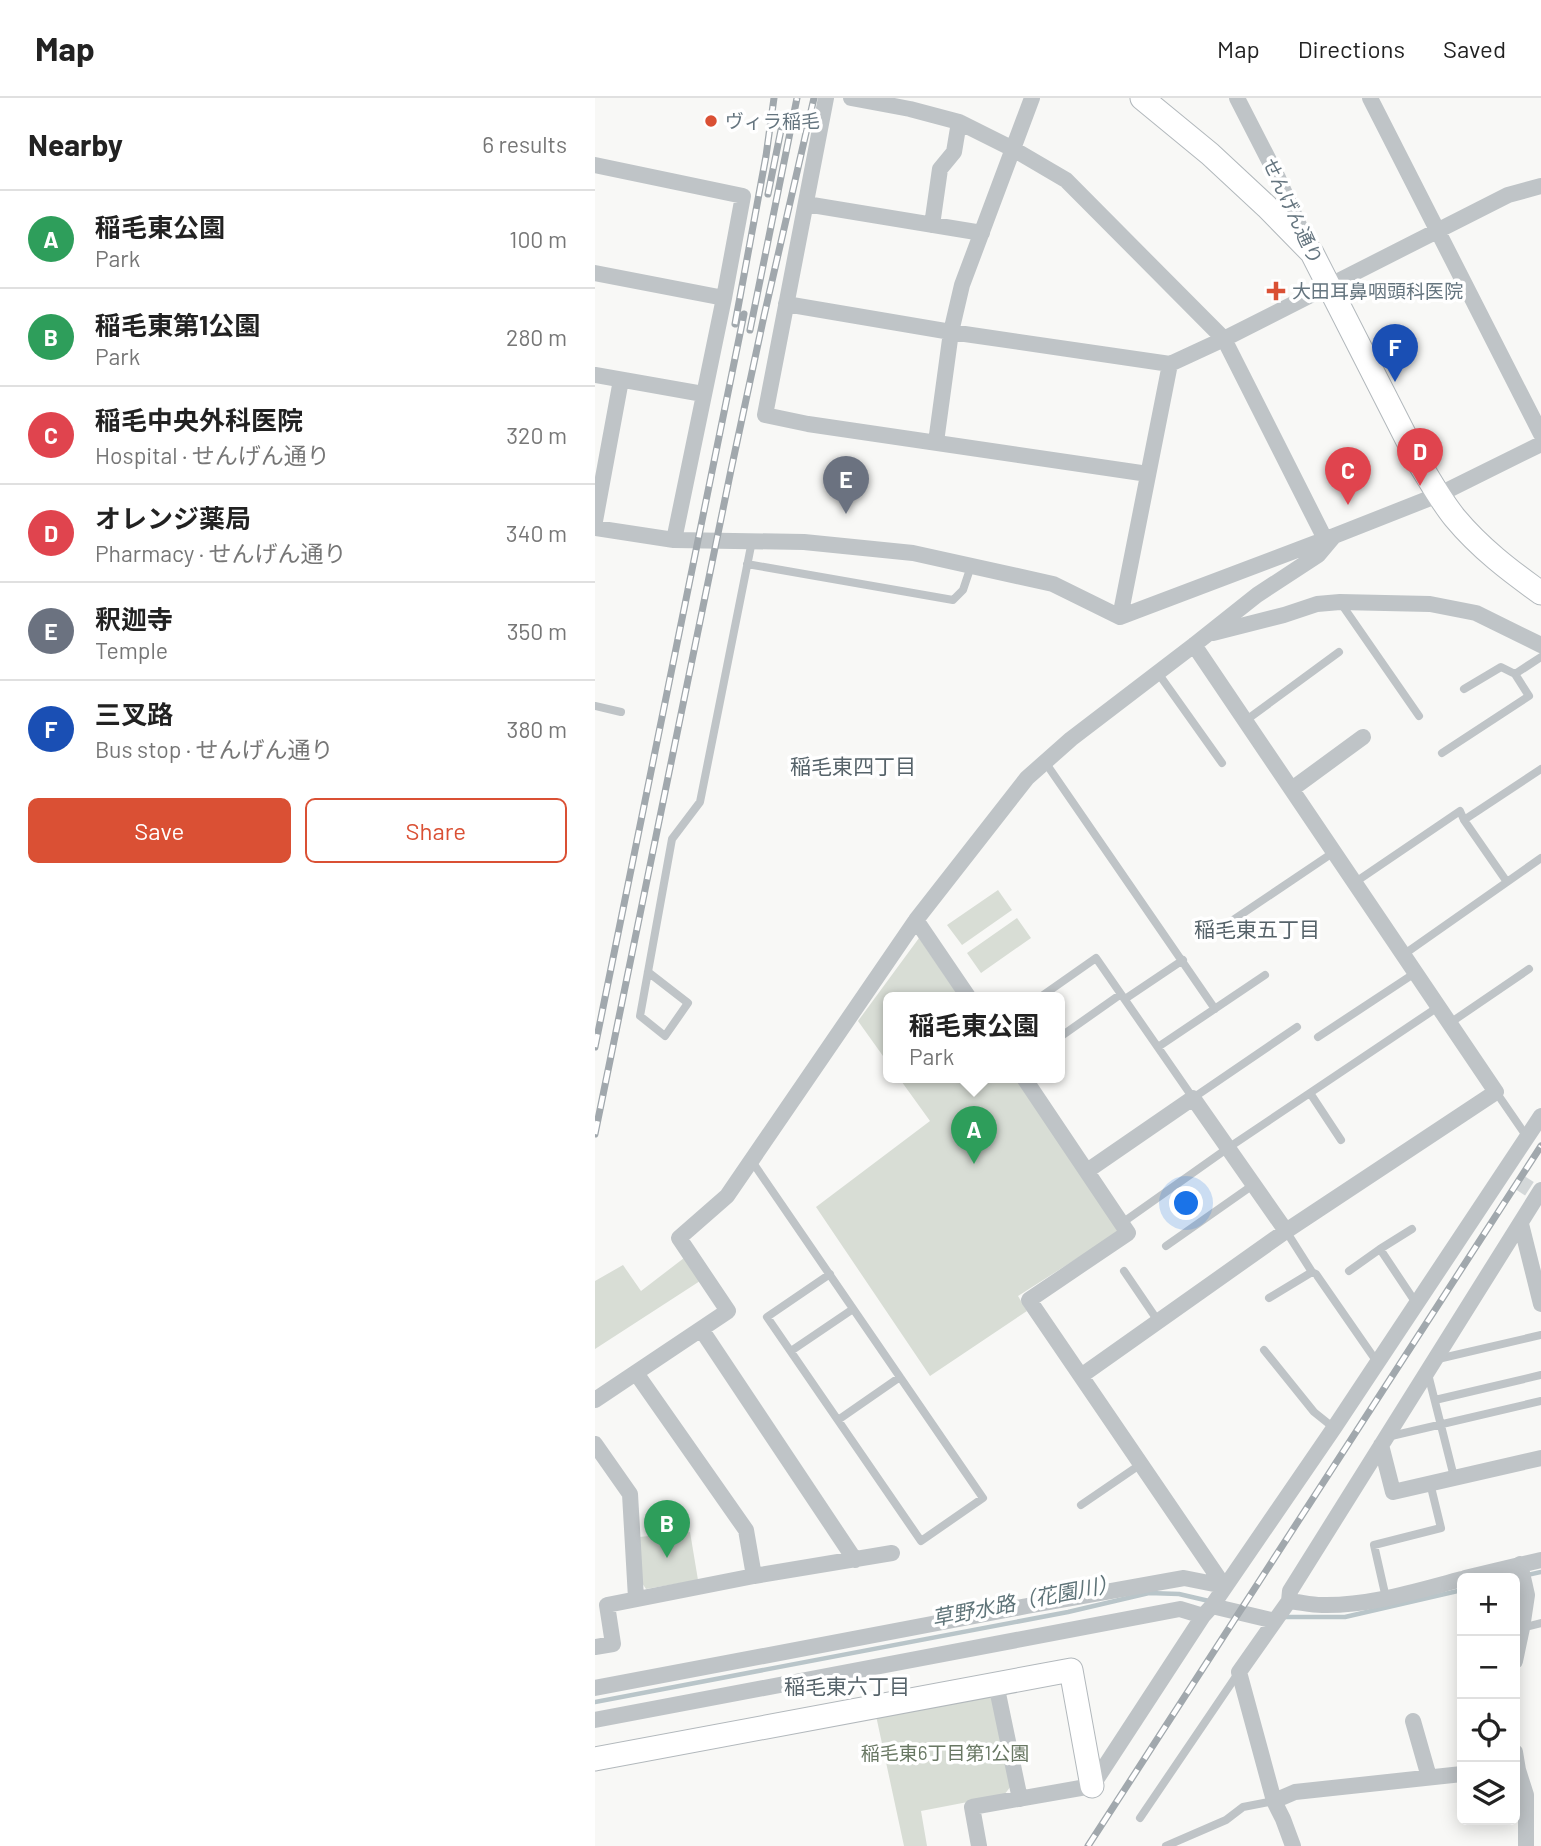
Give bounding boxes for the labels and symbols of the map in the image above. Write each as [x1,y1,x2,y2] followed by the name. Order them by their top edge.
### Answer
[725,109,820,132] place label: ヴィラ稲毛
[703,113,719,129] marker: ヴィラ稲毛
[1259,154,1328,267] street label: せんげん通り
[1292,279,1463,302] place label: 大田耳鼻咽頭科医院
[1266,281,1286,301] marker: 大田耳鼻咽頭科医院
[1372,324,1418,382] pin: F
[1397,428,1443,486] pin: D
[1325,447,1371,505] pin: C
[823,456,869,514] pin: E
[790,753,916,778] district label: 稲毛東四丁目
[1194,916,1320,941] district label: 稲毛東五丁目
[951,1106,997,1164] pin: A
[1169,1186,1203,1220] your location
[644,1500,690,1558] pin: B
[930,1569,1120,1630] water label: 草野水路（花園川）
[784,1673,910,1698] district label: 稲毛東六丁目
[861,1741,1029,1764] park label: 稲毛東6丁目第1公園

